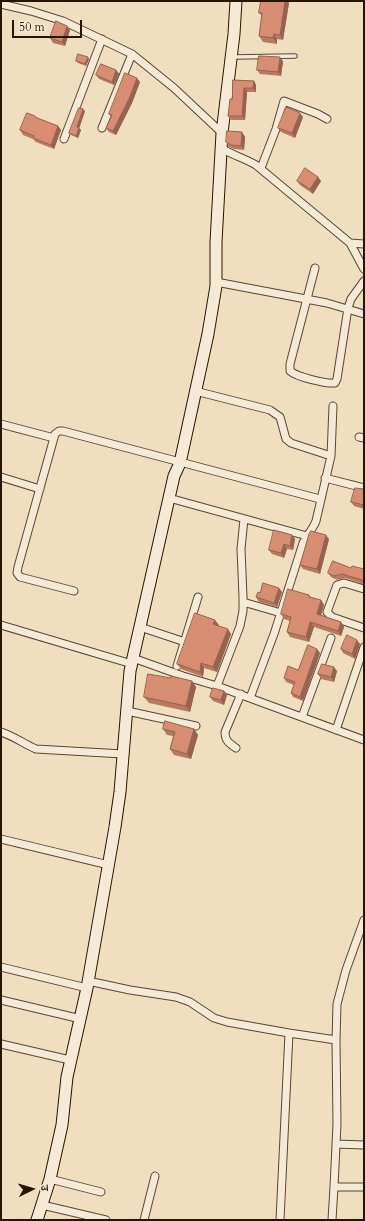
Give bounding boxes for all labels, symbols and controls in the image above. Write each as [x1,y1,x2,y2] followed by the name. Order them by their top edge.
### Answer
[14,12,84,38] scale bar
[19,19,45,35] text: 50 m
[12,1169,52,1209] north arrow
[37,1184,52,1191] text: उ

